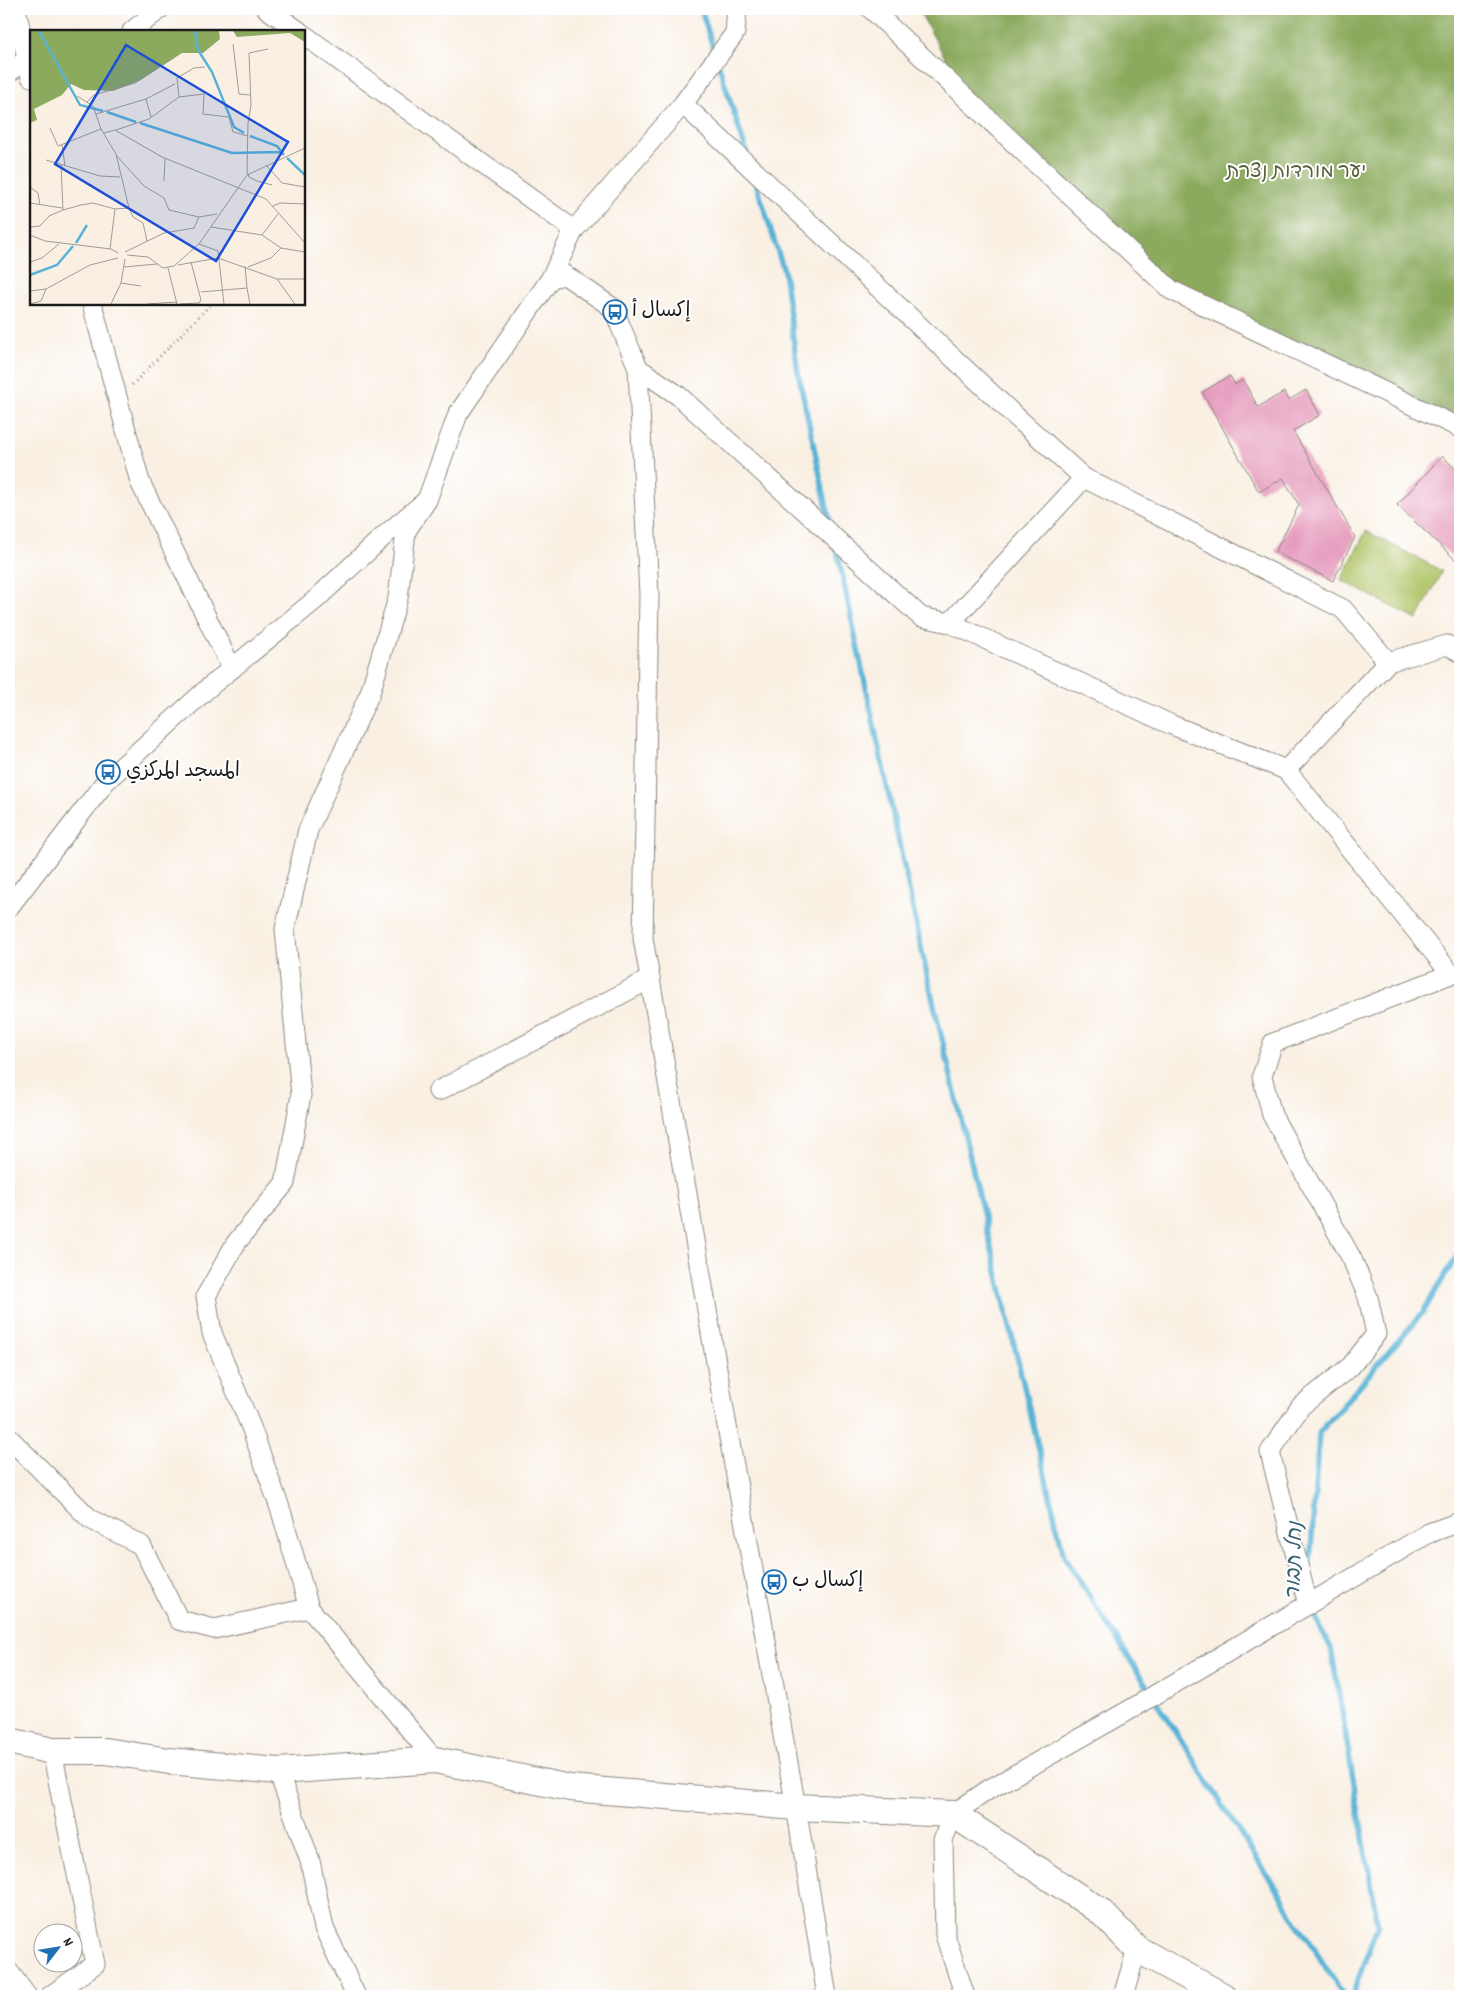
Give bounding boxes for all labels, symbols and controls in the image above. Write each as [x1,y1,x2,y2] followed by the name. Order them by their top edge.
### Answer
[30,30,305,305] inset map
[1225,159,1366,187] park label: יער מורדות נצרת
[632,298,691,326] place label: إكسال أ
[602,299,628,325] bus stop icon: إكسال أ
[126,758,240,786] place label: المسجد المركزي
[95,759,121,785] bus stop icon: المسجد المركزي
[1280,1520,1312,1600] water label: נחל תבור
[792,1568,863,1596] place label: إكسال ب
[761,1569,787,1595] bus stop icon: إكسال ب
[32,1922,82,1972] north arrow
[57,1934,78,1951] text: N

